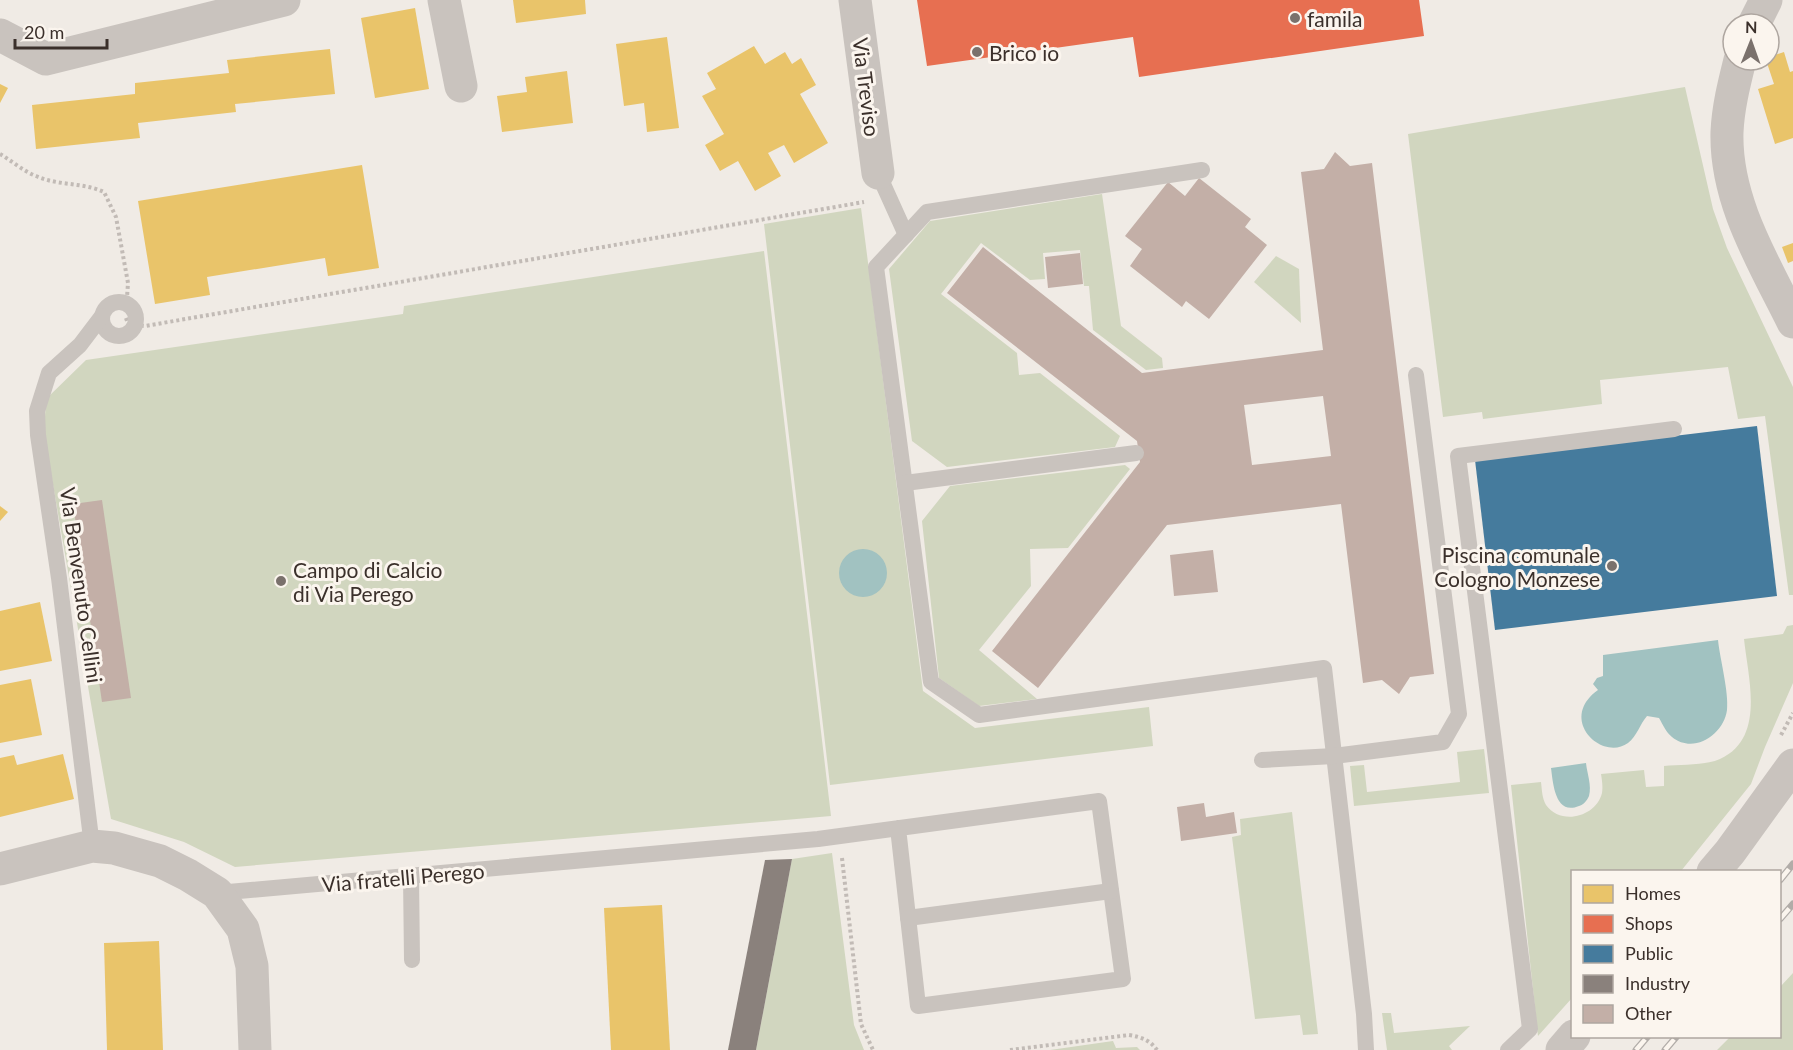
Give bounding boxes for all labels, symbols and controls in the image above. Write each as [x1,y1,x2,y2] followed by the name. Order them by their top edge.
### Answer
[1307,6,1362,31] place label: famila
[1288,11,1302,25] marker: famila
[15,12,106,50] scale bar
[1721,12,1781,72] north arrow
[1745,17,1758,36] text: N
[24,21,64,43] text: 20 m
[849,36,885,138] street label: Via Treviso
[989,40,1059,65] place label: Brico io
[970,45,984,59] marker: Brico io
[56,485,108,685] street label: Via Benvenuto Cellini
[1434,542,1600,591] place label: Piscina comunale Cologno Monzese
[293,557,442,606] place label: Campo di Calcio di Via Perego
[1605,559,1619,573] marker: Piscina comunale Cologno Monzese
[274,574,288,588] marker: Campo di Calcio di Via Perego
[321,857,485,897] street label: Via fratelli Perego
[1571,870,1781,1038] legend
[1625,882,1681,904] text: Homes
[1625,912,1673,934] text: Shops
[1625,942,1673,964] text: Public
[1625,972,1691,994] text: Industry
[1625,1002,1672,1024] text: Other

